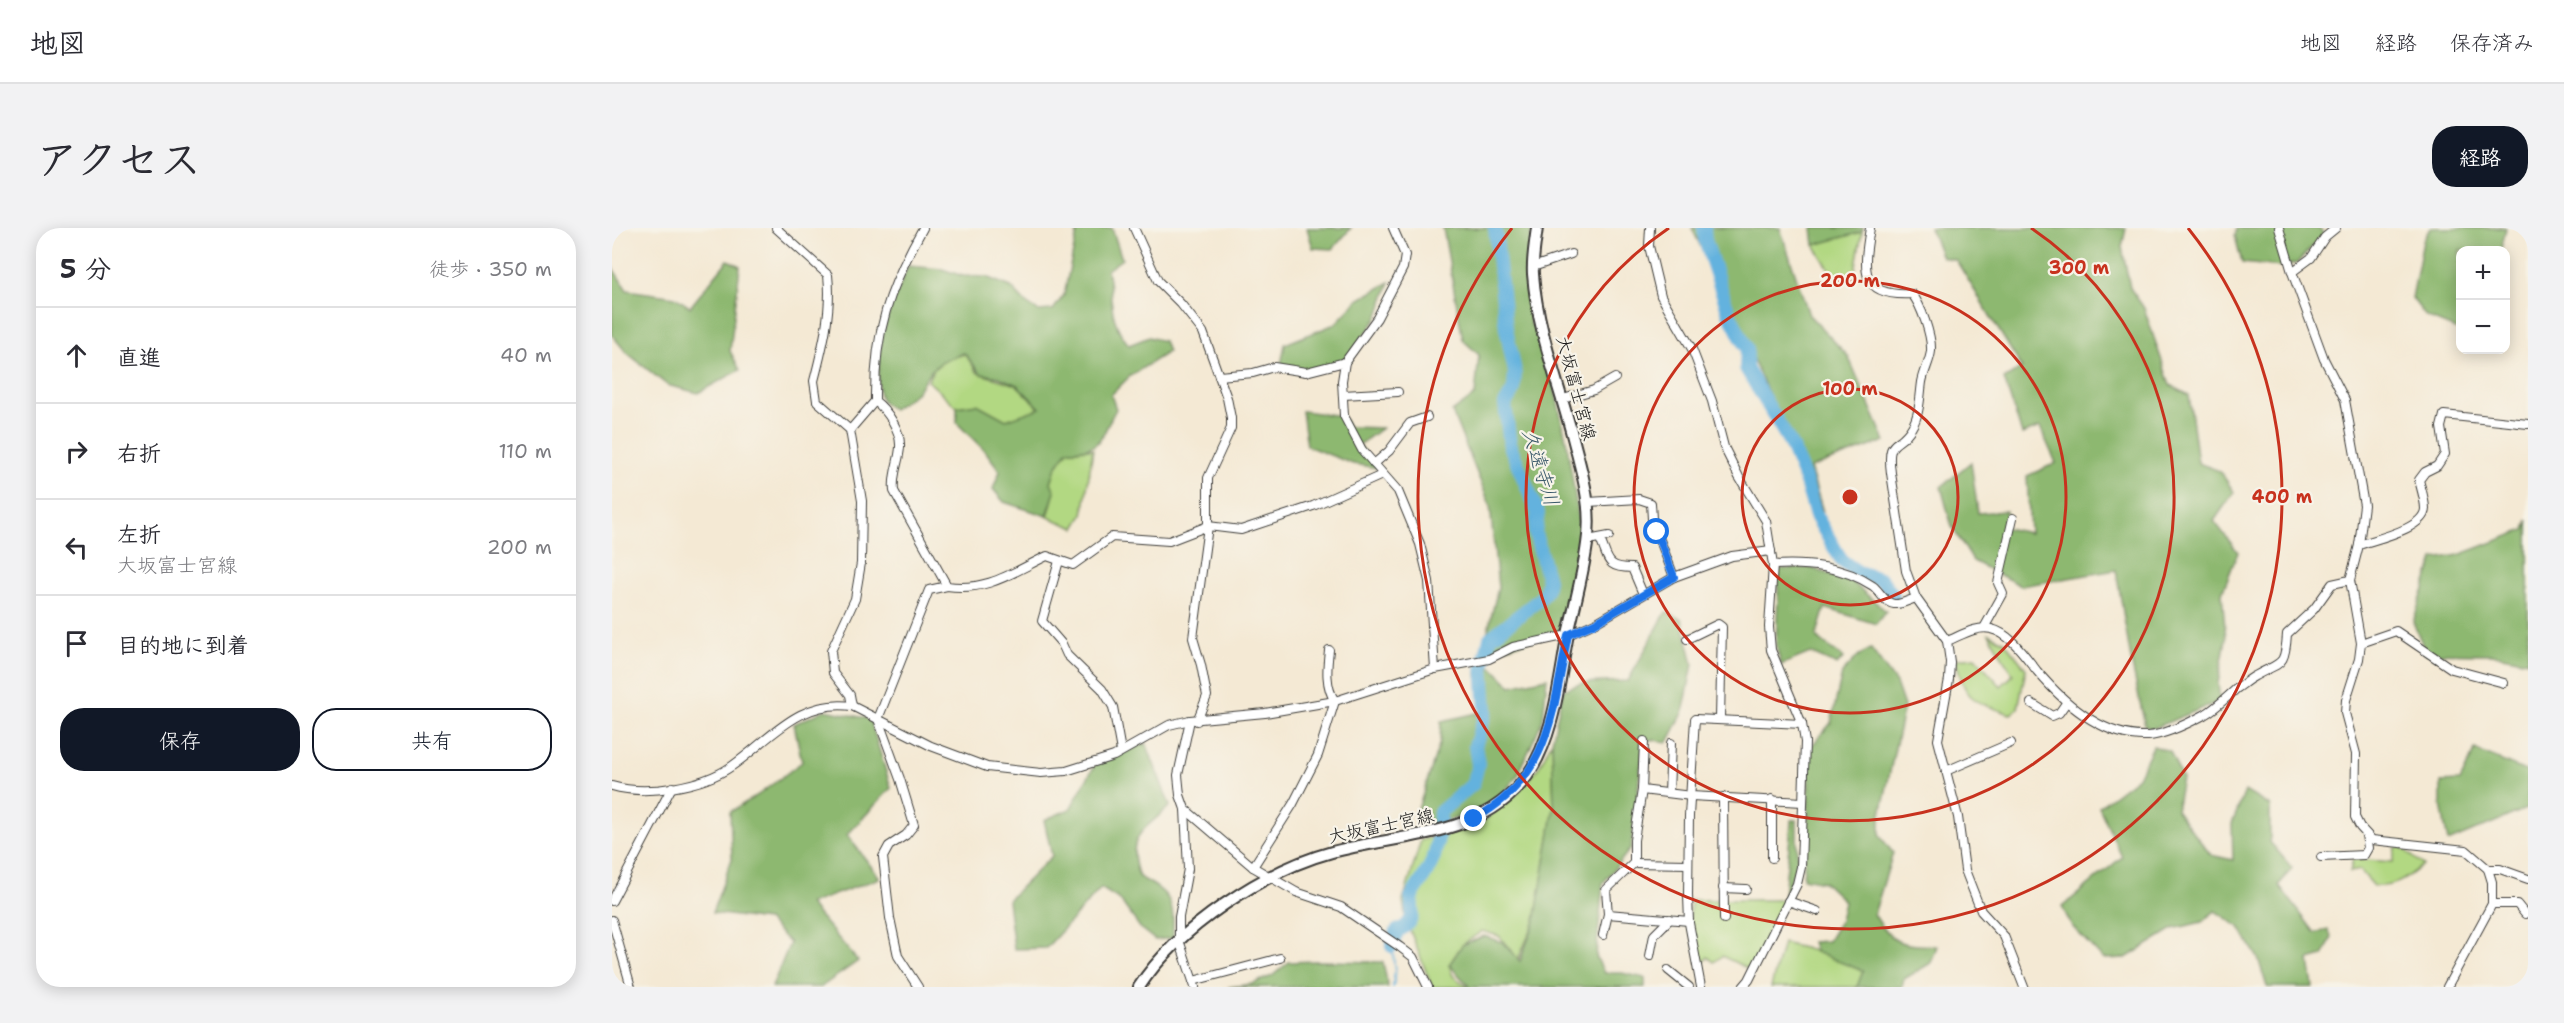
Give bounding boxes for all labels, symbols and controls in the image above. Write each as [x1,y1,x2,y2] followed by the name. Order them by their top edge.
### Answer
[30,24,86,62] text: 地図
[2300,29,2342,57] text: 地図
[2375,29,2417,57] text: 経路
[2450,29,2534,57] text: 保存済み
[2432,126,2528,187] button: 経路
[36,131,201,187] text: アクセス
[2456,246,2510,354] map controls
[2456,246,2510,300] button: +
[60,251,111,286] text: 5 分
[429,256,552,282] text: 徒歩 · 350 m
[2049,256,2110,280] text: 300 m
[1820,269,1881,293] text: 200 m
[2456,300,2510,354] button: −
[1550,333,1602,443] street label: 大坂富士宮線
[60,339,93,372] icon: ahead
[500,342,552,368] text: 40 m
[117,343,161,372] text: 直進
[1822,377,1878,401] text: 100 m
[1517,425,1565,509] water label: 久遠寺川
[60,435,93,468] icon: right
[498,438,552,464] text: 110 m
[117,439,161,468] text: 右折
[2252,485,2313,509] text: 400 m
[1840,487,1860,507] centre of rings
[1643,518,1669,544] route start
[117,520,161,549] text: 左折
[60,531,93,564] icon: left
[487,534,552,560] text: 200 m
[117,552,237,578] text: 大坂富士宮線
[60,627,93,660] icon: arrive
[117,631,249,660] text: 目的地に到着
[60,708,300,771] button: 保存
[312,708,552,771] button: 共有
[1326,803,1436,849] street label: 大坂富士宮線
[1460,805,1486,831] route end

